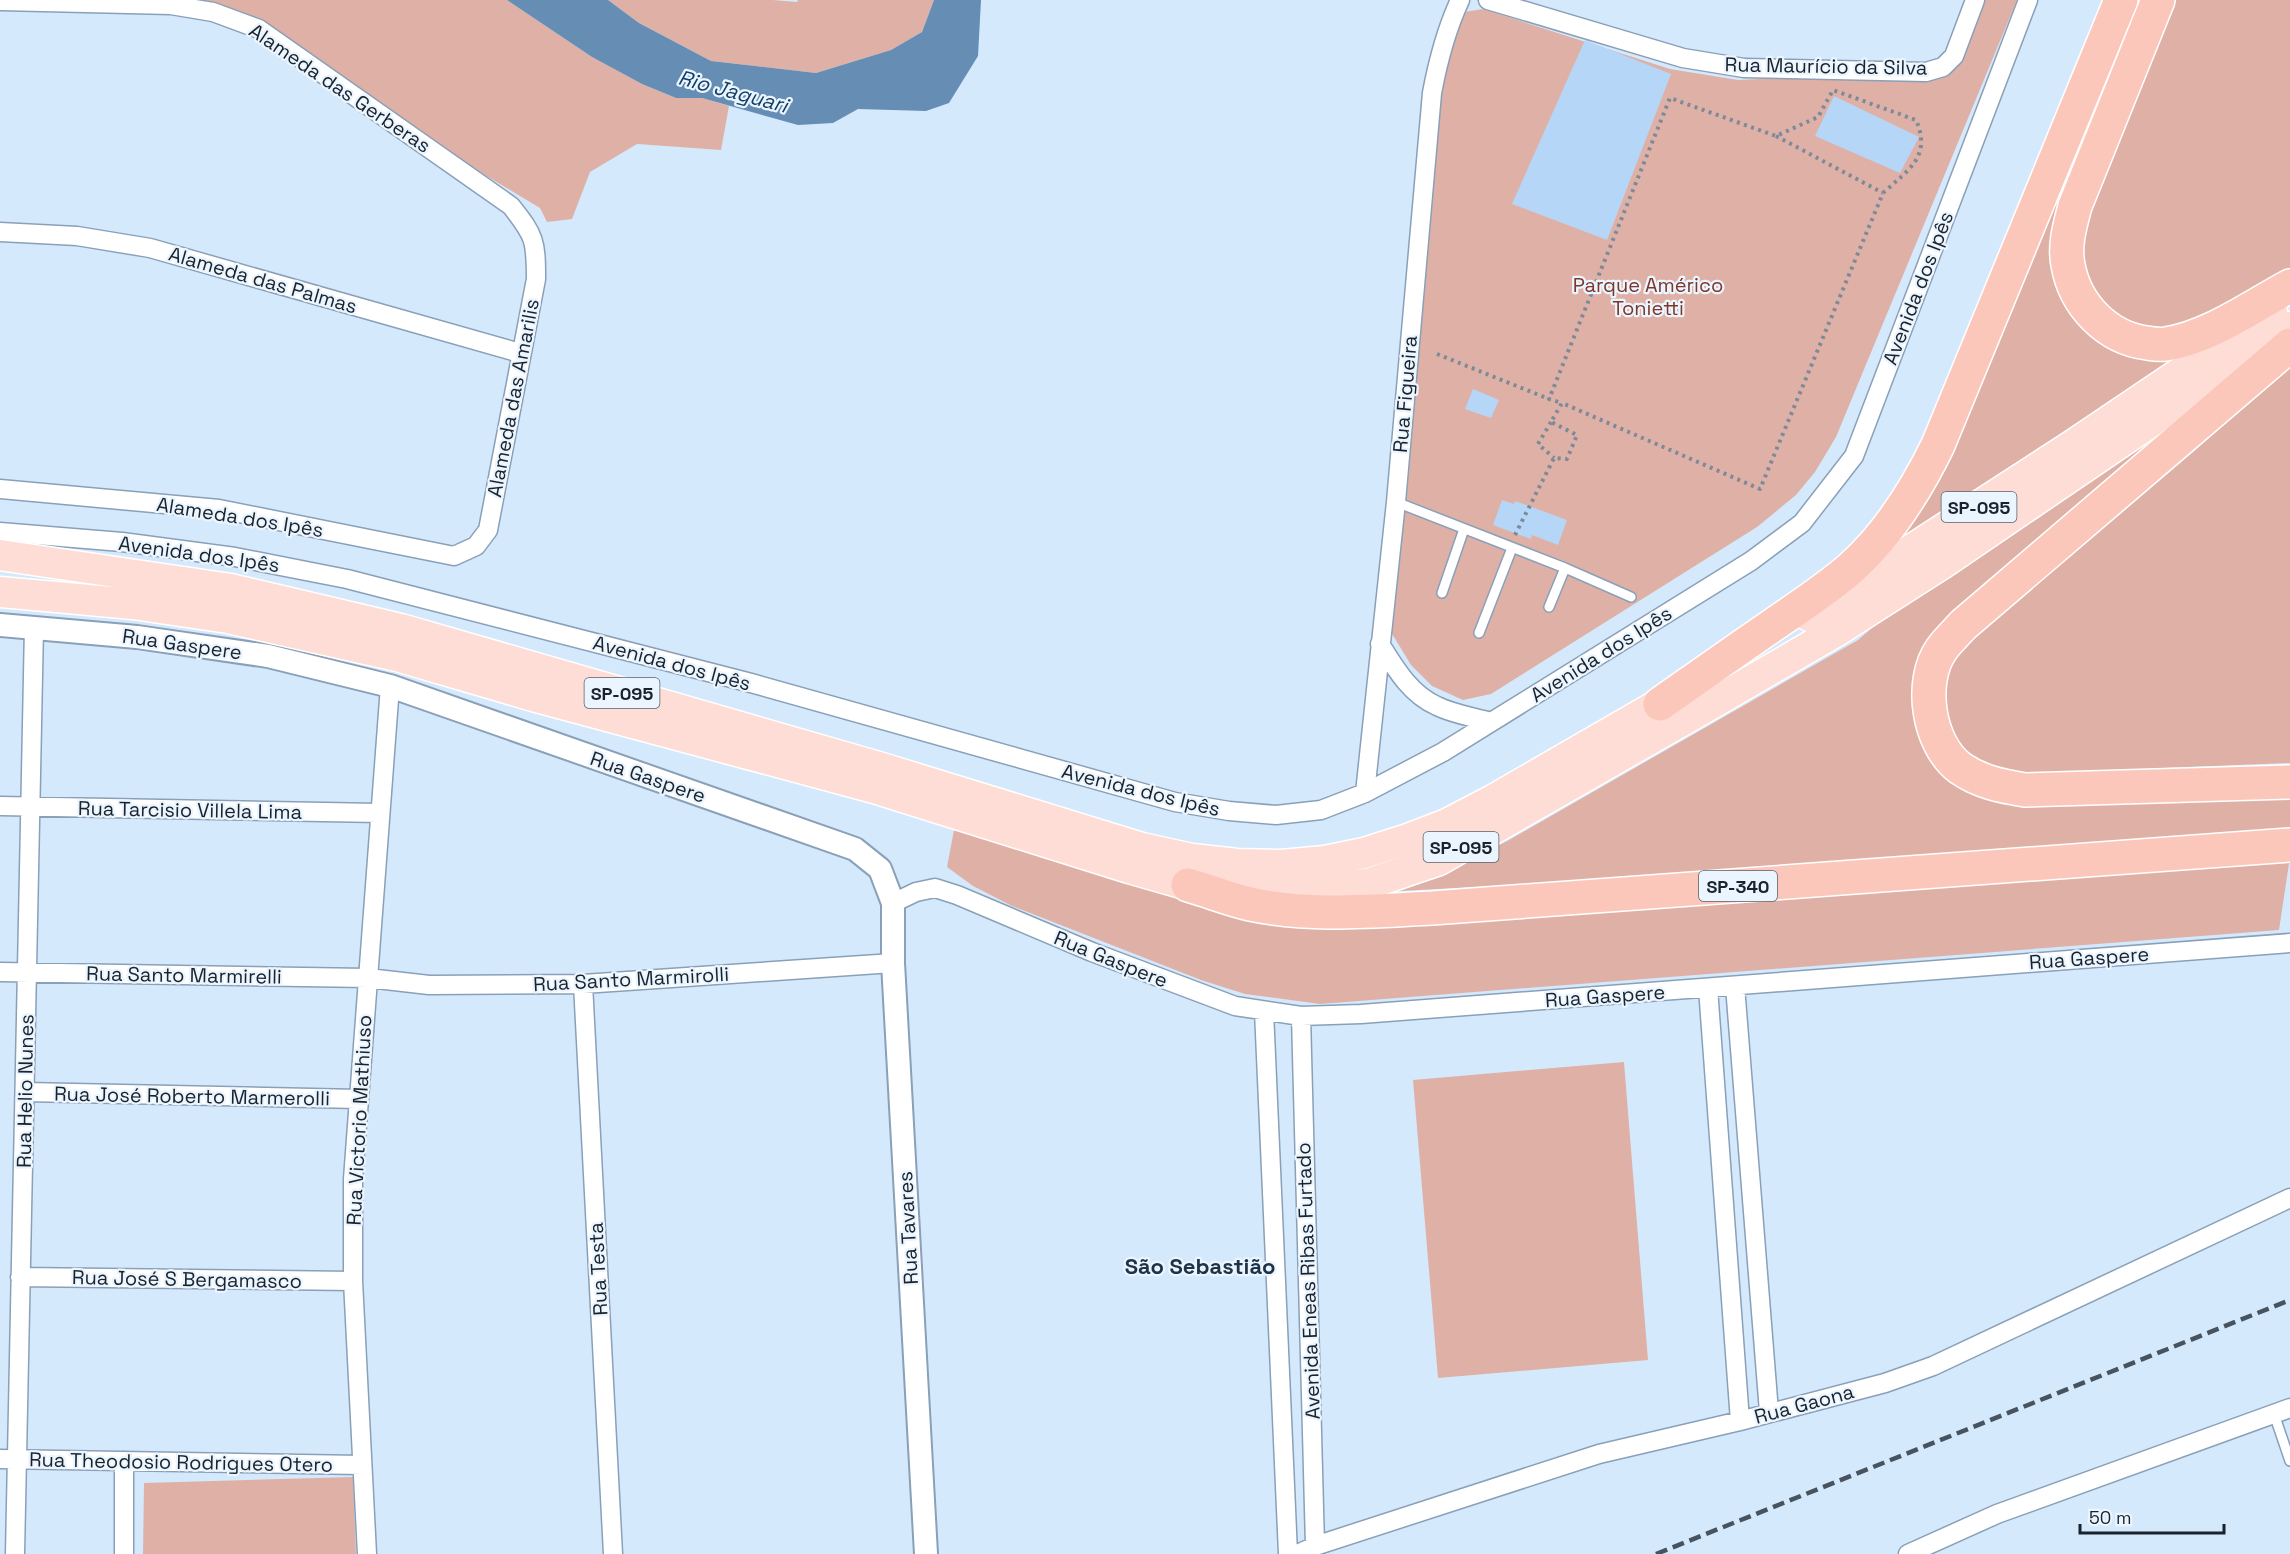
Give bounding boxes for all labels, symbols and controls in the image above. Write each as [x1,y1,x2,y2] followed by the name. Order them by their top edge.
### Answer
[244,17,436,159] street label: Alameda das Gerberas
[1724,51,1928,81] street label: Rua Maurício da Silva
[675,63,793,119] water label: Rio Jaguari
[1877,208,1959,368] street label: Avenida dos Ipês
[166,241,360,319] street label: Alameda das Palmas
[1573,272,1723,321] park label: Parque Américo Tonietti
[481,297,545,499] street label: Alameda das Amarilis
[1387,334,1423,454] street label: Rua Figueira
[155,491,325,543] street label: Alameda dos Ipês
[1942,492,2016,522] road number: SP-095
[117,530,281,578] street label: Avenida dos Ipês
[1525,600,1677,708] street label: Avenida dos Ipês
[121,623,243,665] street label: Rua Gaspere
[590,629,754,697] street label: Avenida dos Ipês
[584,678,660,708] road number: SP-095
[587,745,709,809] street label: Rua Gaspere
[1059,758,1223,822] street label: Avenida dos Ipês
[78,795,302,825] street label: Rua Tarcisio Villela Lima
[1424,832,1498,862] road number: SP-095
[1699,871,1777,901] road number: SP-340
[1050,924,1172,994] street label: Rua Gaspere
[2028,941,2150,975] street label: Rua Gaspere
[86,960,282,990] street label: Rua Santo Marmirelli
[532,961,730,997] street label: Rua Santo Marmirolli
[1544,979,1666,1013] street label: Rua Gaspere
[11,1014,39,1168] street label: Rua Helio Nunes
[340,1014,378,1226] street label: Rua Victorio Mathiuso
[54,1081,330,1111] street label: Rua José Roberto Marmerolli
[1290,1142,1326,1420] street label: Avenida Eneas Ribas Furtado
[892,1171,924,1285] street label: Rua Tavares
[583,1222,613,1316] street label: Rua Testa
[1125,1252,1275,1280] district label: São Sebastião
[72,1264,302,1294] street label: Rua José S Bergamasco
[1751,1378,1857,1430] street label: Rua Gaona
[29,1446,333,1478] street label: Rua Theodosio Rodrigues Otero
[2080,1497,2224,1535] scale bar
[2089,1506,2131,1529] text: 50 m

